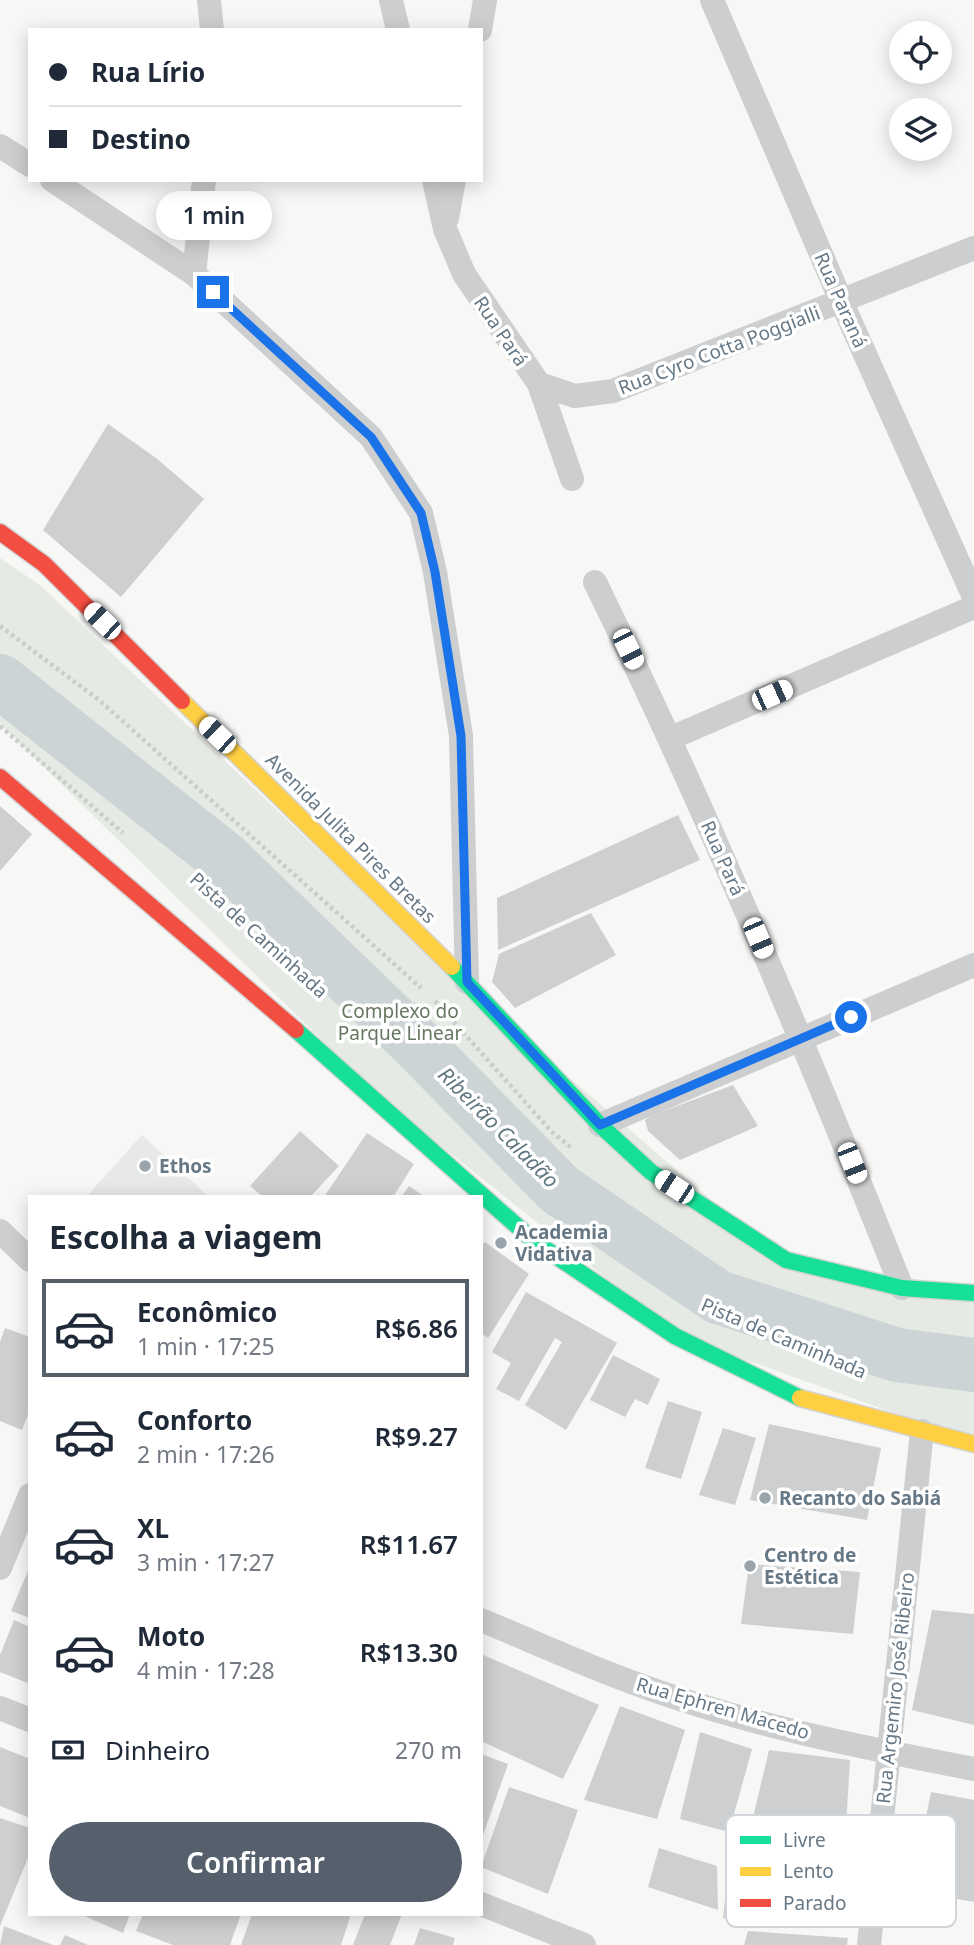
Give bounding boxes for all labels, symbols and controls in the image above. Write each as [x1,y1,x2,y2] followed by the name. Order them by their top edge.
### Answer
[889,21,952,161] map controls
[889,21,952,84] button: locate
[91,54,205,90] text: Rua Lírio
[889,98,952,161] button: layers
[91,121,191,157] text: Destino
[155,190,271,240] callout: 1 min
[183,199,245,231] text: 1 min
[808,248,874,352] street label: Rua Paraná
[197,276,229,308] route end
[468,291,534,371] street label: Rua Pará
[614,299,824,401] street label: Rua Cyro Cotta Poggialli
[80,599,125,643] car
[610,626,647,672] car
[749,677,796,713] car
[195,713,240,757] car
[260,747,442,929] street label: Avenida Julita Pires Bretas
[695,816,751,900] street label: Rua Pará
[184,866,334,1004] street label: Pista de Caminhada
[741,915,776,961] car
[338,998,462,1046] park label: Complexo do Parque Linear
[835,1001,867,1033] route start
[432,1060,566,1194] water label: Ribeirão Caladão
[835,1140,870,1186] car
[159,1153,212,1179] place label: Ethos
[137,1158,153,1174] marker: Ethos
[651,1167,698,1207] car
[49,1215,322,1258] text: Escolha a viagem
[515,1219,608,1267] place label: Academia Vidativa
[493,1235,509,1251] marker: Academia Vidativa
[697,1291,871,1385] street label: Pista de Caminhada
[137,1294,277,1330] text: Econômico
[53,1297,116,1360] icon: car
[375,1310,458,1346] text: R$6.86
[137,1330,275,1362] text: 1 min · 17:25
[137,1402,252,1438] text: Conforto
[53,1405,116,1468] icon: car
[375,1418,458,1454] text: R$9.27
[137,1438,275,1470] text: 2 min · 17:26
[779,1485,941,1511] place label: Recanto do Sabiá
[757,1490,773,1506] marker: Recanto do Sabiá
[137,1510,169,1546] text: XL
[53,1513,116,1576] icon: car
[360,1526,458,1562] text: R$11.67
[764,1542,856,1590] place label: Centro de Estética
[137,1546,275,1578] text: 3 min · 17:27
[742,1558,758,1574] marker: Centro de Estética
[870,1571,920,1805] street label: Rua Argemiro José Ribeiro
[137,1618,205,1654] text: Moto
[53,1621,116,1684] icon: car
[360,1634,458,1670] text: R$13.30
[137,1654,275,1686] text: 4 min · 17:28
[633,1671,813,1745] street label: Rua Ephren Macedo
[49,1731,87,1769] icon: cash
[105,1732,210,1768] text: Dinheiro
[395,1734,462,1766] text: 270 m
[726,1815,956,1927] legend
[49,1822,462,1902] button: Confirmar
[783,1827,826,1853] text: Livre
[783,1858,834,1884] text: Lento
[783,1890,846,1916] text: Parado

